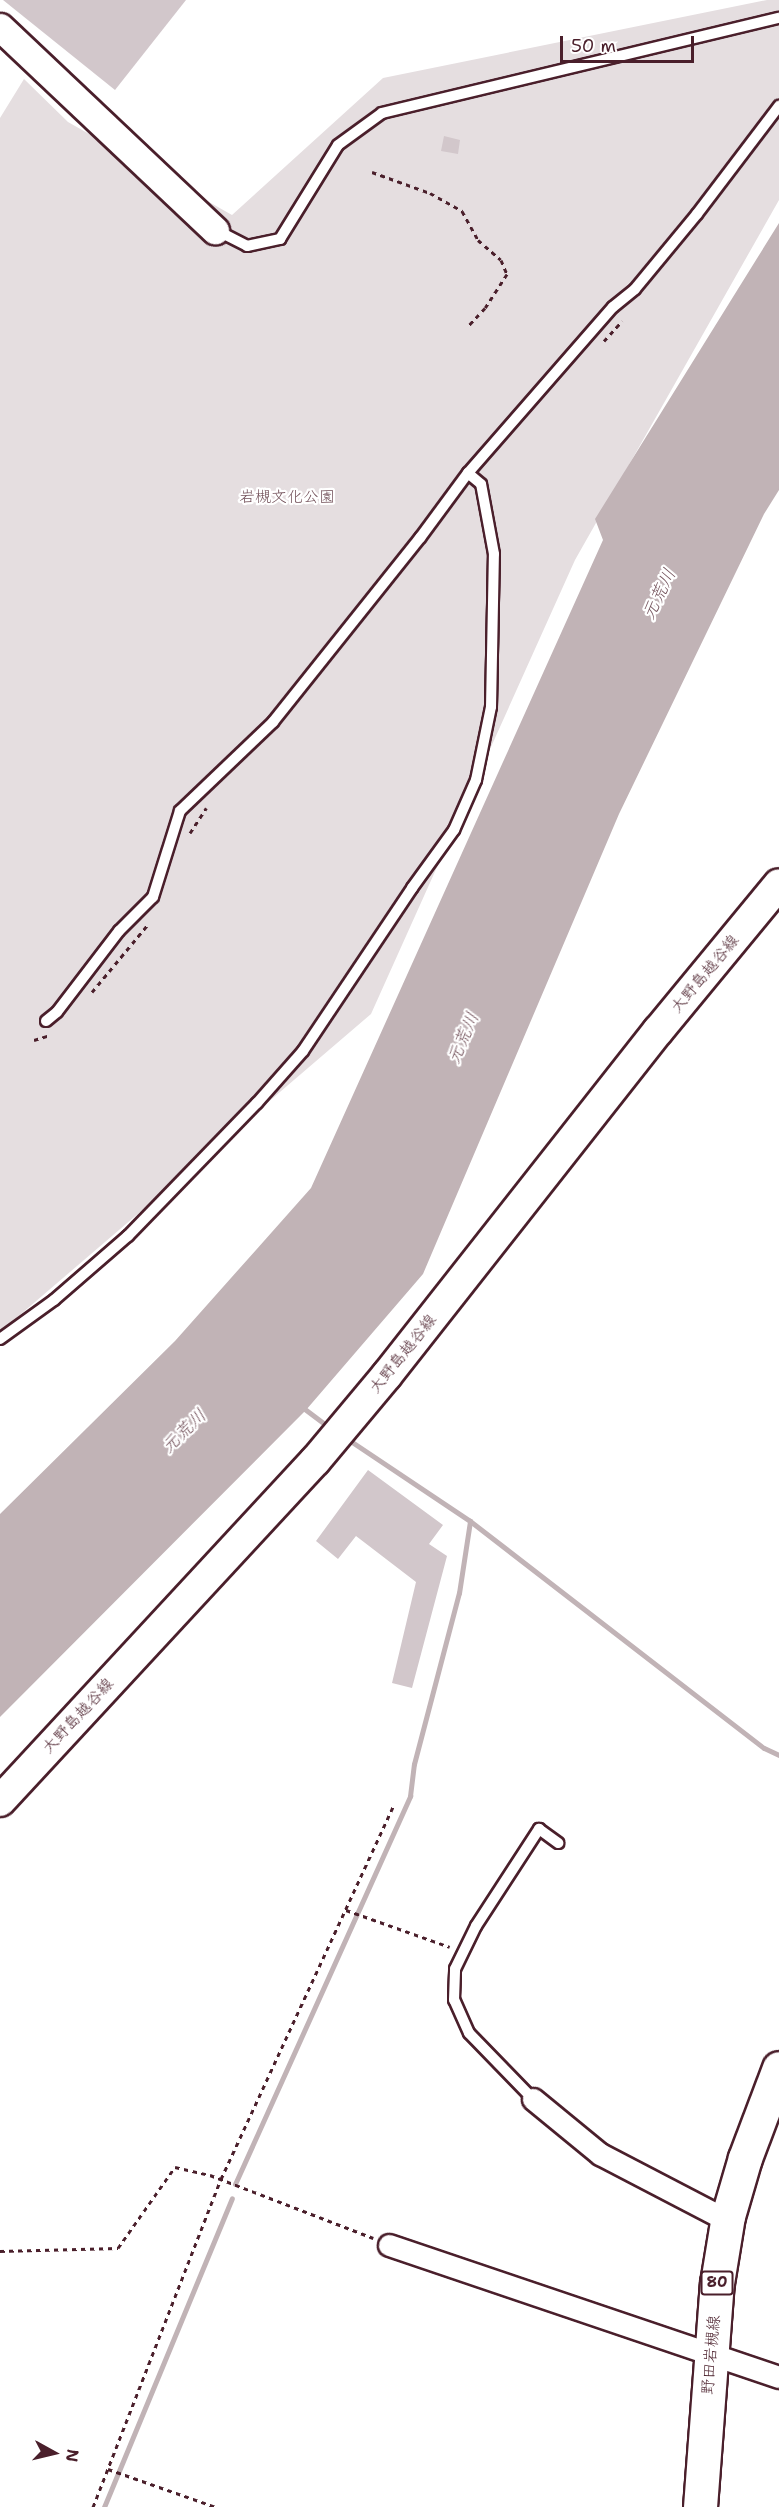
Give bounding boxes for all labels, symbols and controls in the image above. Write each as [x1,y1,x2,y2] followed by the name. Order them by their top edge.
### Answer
[563,24,696,62] scale bar
[571,34,616,58] text: 50 m
[239,487,335,507] park label: 岩槻文化公園
[637,565,681,623] water label: 元荒川
[667,931,743,1017] street label: 大野島越谷線
[443,1009,483,1067] water label: 元荒川
[365,1311,441,1397] street label: 大野島越谷線
[157,1404,211,1458] water label: 元荒川
[38,1674,118,1758] street label: 大野島越谷線
[700,2271,734,2295] road number: 80
[698,2314,724,2396] street label: 野田岩槻線
[24,2423,84,2483] north arrow
[61,2448,84,2463] text: N

